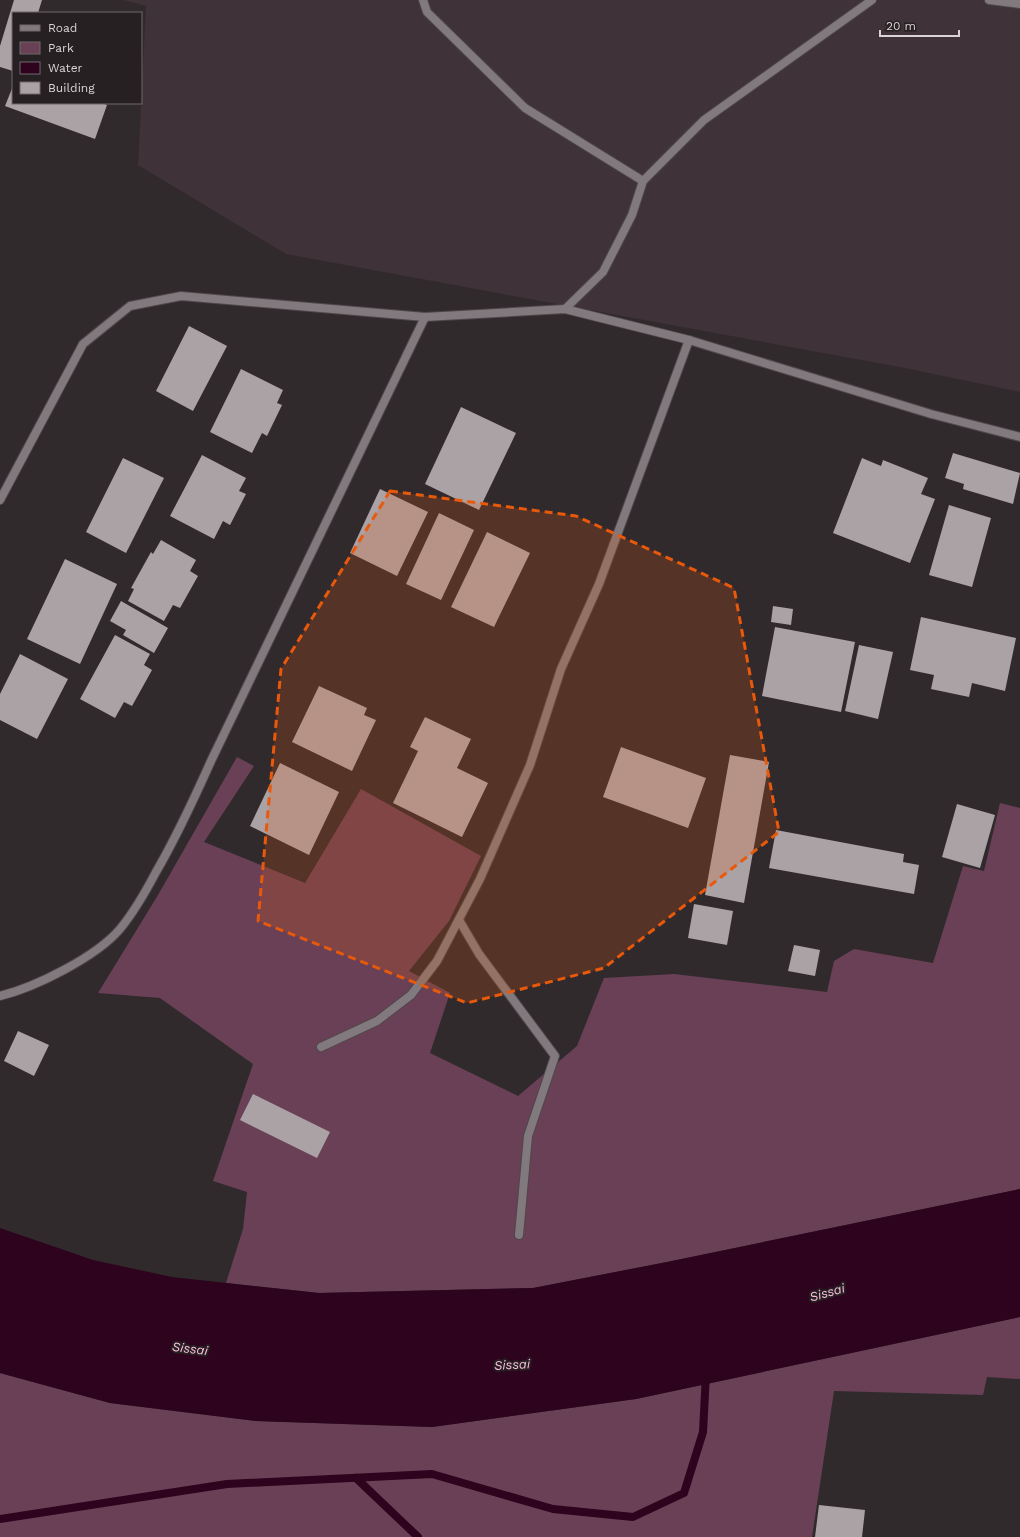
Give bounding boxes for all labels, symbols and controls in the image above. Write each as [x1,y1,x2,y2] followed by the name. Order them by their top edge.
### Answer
[12,12,142,104] legend
[880,12,959,38] scale bar
[886,19,916,33] text: 20 m
[48,21,77,35] text: Road
[48,41,74,55] text: Park
[48,61,83,75] text: Water
[48,81,95,95] text: Building
[808,1280,847,1305] water label: Sissai
[171,1339,209,1358] water label: Sissai
[494,1356,531,1373] water label: Sissai

